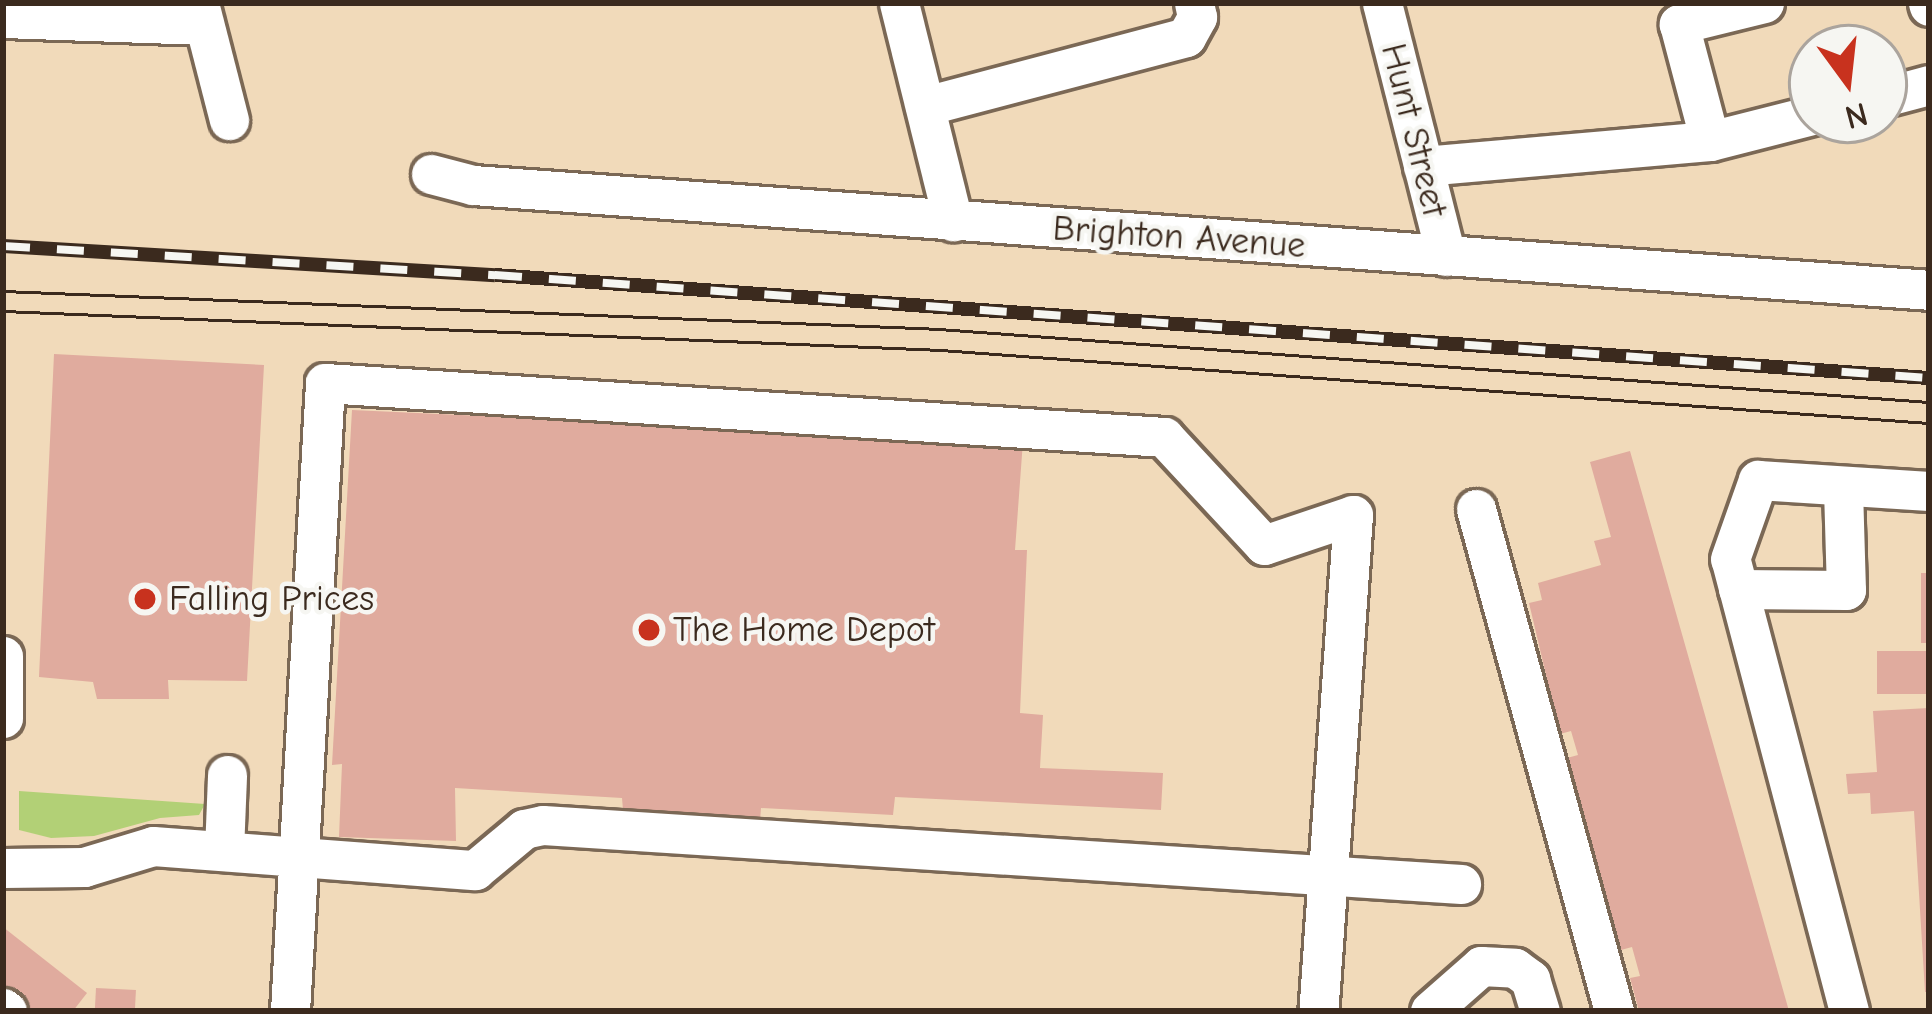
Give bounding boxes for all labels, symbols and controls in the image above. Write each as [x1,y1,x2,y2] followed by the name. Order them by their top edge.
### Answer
[1788,24,1908,144] north arrow
[1372,39,1456,221] street label: Hunt Street
[1841,95,1872,137] text: N
[1051,207,1307,267] street label: Brighton Avenue
[169,577,374,621] place label: Falling Prices
[132,586,158,612] marker: Falling Prices
[673,608,935,652] place label: The Home Depot
[636,617,662,643] marker: The Home Depot

